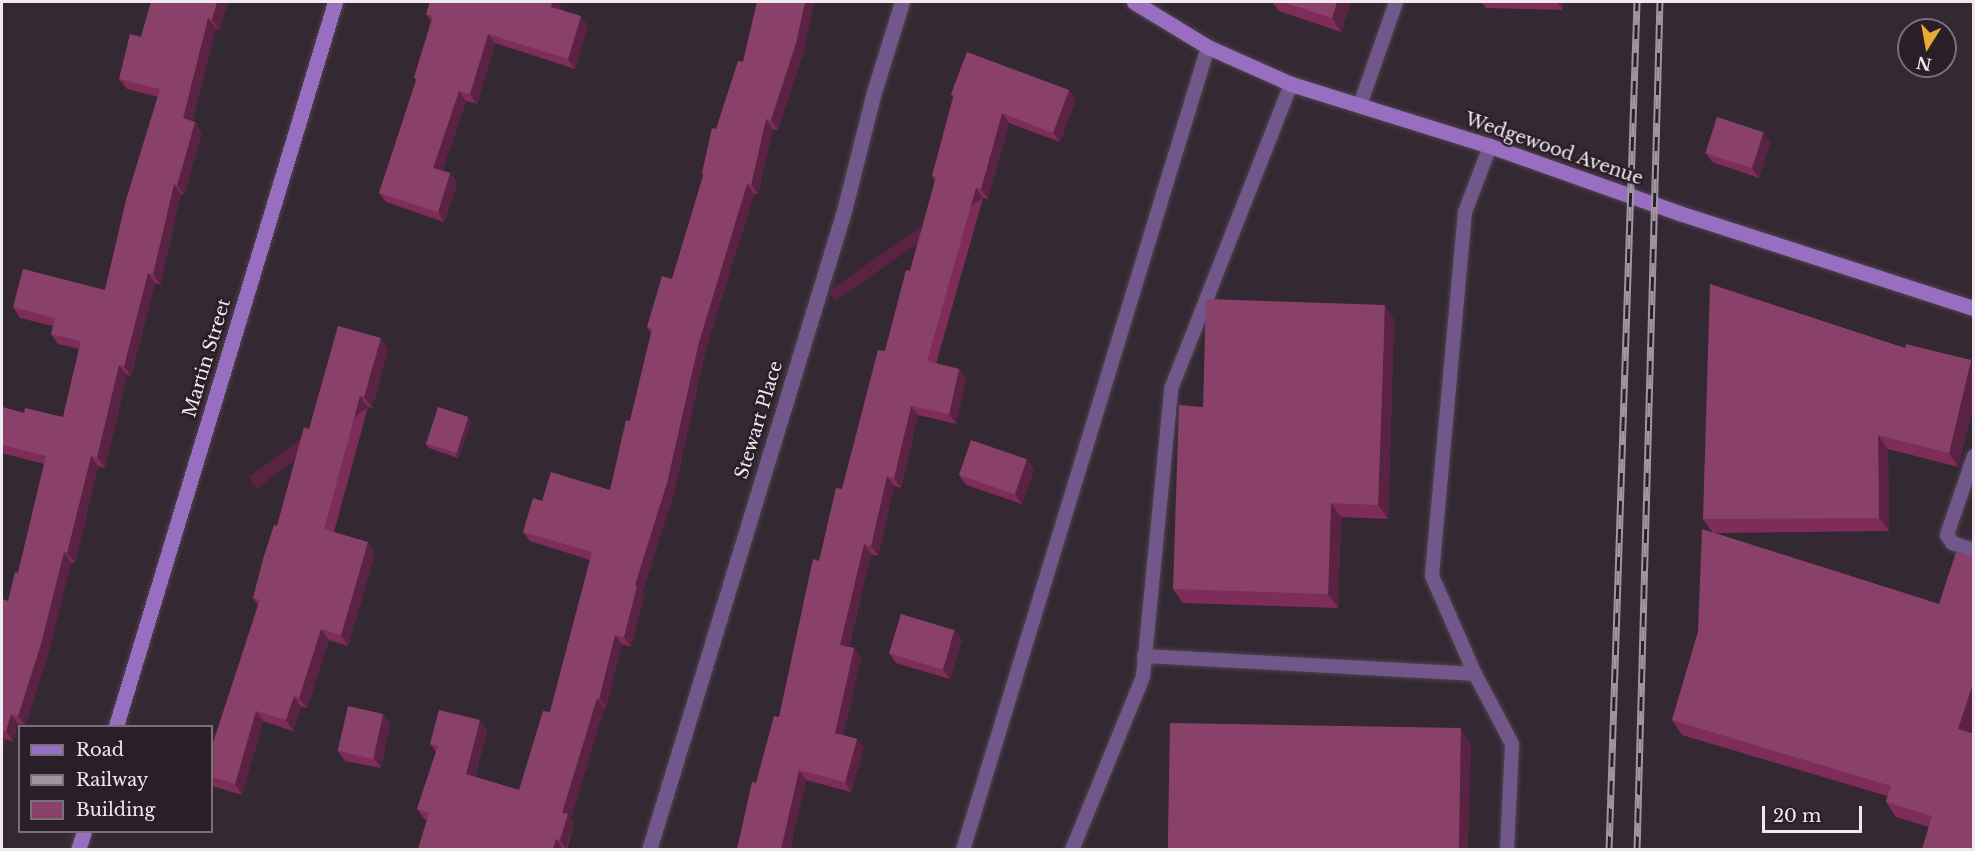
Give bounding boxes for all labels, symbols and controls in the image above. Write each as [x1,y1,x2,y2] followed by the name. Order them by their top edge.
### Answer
[1897,18,1957,78] north arrow
[1915,52,1933,75] text: N
[1462,108,1646,190] street label: Wedgewood Avenue
[179,296,235,420] street label: Martin Street
[731,358,787,482] street label: Stewart Place
[18,725,213,833] legend
[76,739,124,761] text: Road
[76,769,148,791] text: Railway
[1765,794,1866,832] scale bar
[76,799,155,821] text: Building
[1773,805,1821,827] text: 20 m

